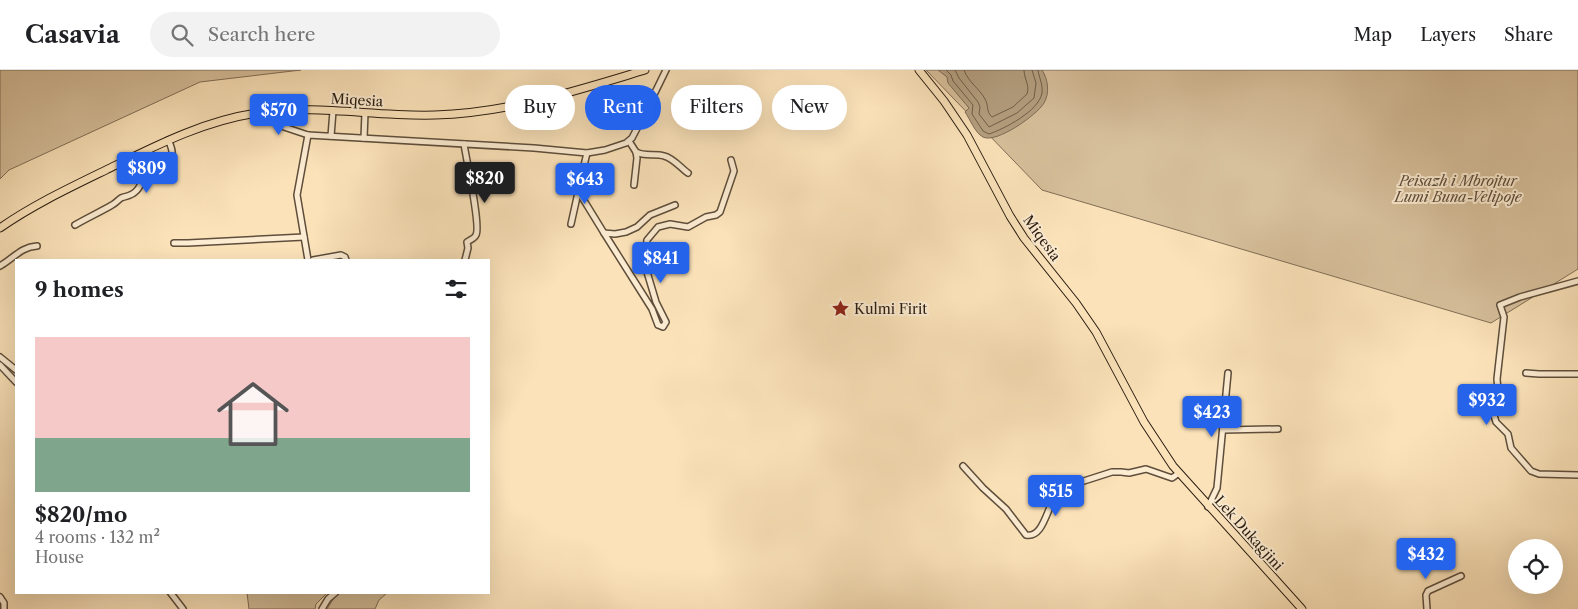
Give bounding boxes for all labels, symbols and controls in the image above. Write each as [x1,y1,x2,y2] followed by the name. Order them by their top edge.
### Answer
[150,12,500,57] search box
[25,20,120,49] text: Casavia
[168,21,196,49] icon: search
[208,23,315,46] text: Search here
[1354,24,1392,46] text: Map
[1420,24,1476,46] text: Layers
[1504,24,1553,46] text: Share
[505,85,575,130] chip: Buy
[585,85,661,130] chip: Rent
[671,85,762,130] chip: Filters
[772,85,847,130] chip: New
[330,90,384,110] street label: Miqesia
[249,93,309,136] pin: $570
[261,100,297,120] text: $570
[117,152,177,194] pin: $809
[128,158,166,178] text: $809
[455,162,515,204] pin: $820
[555,162,615,205] pin: $643
[466,168,504,188] text: $820
[566,169,604,189] text: $643
[1393,172,1523,206] park label: Peisazh i Mbrojtur Lumi Buna-Velipoje
[1019,211,1065,265] street label: Miqesia
[631,242,691,284] pin: $841
[643,248,679,268] text: $841
[442,275,470,303] icon: filters
[35,277,124,302] text: 9 homes
[830,299,850,319] place icon: Kulmi Firit
[854,300,927,318] place label: Kulmi Firit
[208,369,298,459] icon: home
[1457,384,1517,426] pin: $932
[1469,390,1505,410] text: $932
[1182,396,1242,438] pin: $423
[1194,402,1230,422] text: $423
[1026,474,1086,517] pin: $515
[1039,481,1073,501] text: $515
[1211,492,1287,574] street label: Lek Dukagjini
[35,502,127,527] text: $820/mo
[35,527,160,547] text: 4 rooms · 132 m²
[1396,538,1456,580] pin: $432
[1508,539,1563,594] map controls
[1508,539,1563,594] button: locate
[1408,544,1444,564] text: $432
[35,547,84,567] text: House

